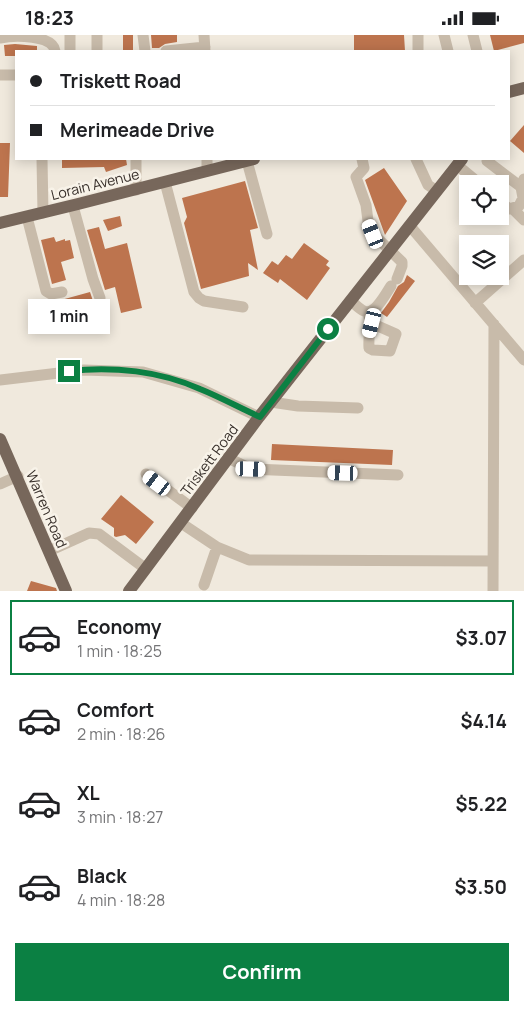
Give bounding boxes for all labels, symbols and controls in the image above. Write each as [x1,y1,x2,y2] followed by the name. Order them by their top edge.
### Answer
[25,5,74,31] text: 18:23
[60,68,181,94] text: Triskett Road
[60,117,214,143] text: Merimeade Drive
[49,164,141,204] street label: Lorain Avenue
[459,175,509,285] map controls
[459,175,509,225] button: locate
[360,217,385,251] car
[459,235,509,285] button: layers
[28,299,110,333] callout: 1 min
[49,305,89,327] text: 1 min
[361,307,382,339] car
[317,318,339,340] route start
[58,360,80,382] route end
[176,420,242,500] street label: Triskett Road
[235,461,266,477] car
[327,465,358,481] car
[22,467,72,551] street label: Warren Road
[140,468,173,498] car
[77,614,161,640] text: Economy
[17,615,62,660] icon: car
[456,625,507,651] text: $3.07
[77,640,162,662] text: 1 min · 18:25
[77,697,154,723] text: Comfort
[17,698,62,743] icon: car
[461,708,507,734] text: $4.14
[77,723,166,745] text: 2 min · 18:26
[77,780,100,806] text: XL
[17,781,62,826] icon: car
[456,791,507,817] text: $5.22
[77,806,163,828] text: 3 min · 18:27
[77,863,126,889] text: Black
[17,864,62,909] icon: car
[455,874,507,900] text: $3.50
[77,889,165,911] text: 4 min · 18:28
[15,943,509,1001] button: Confirm

